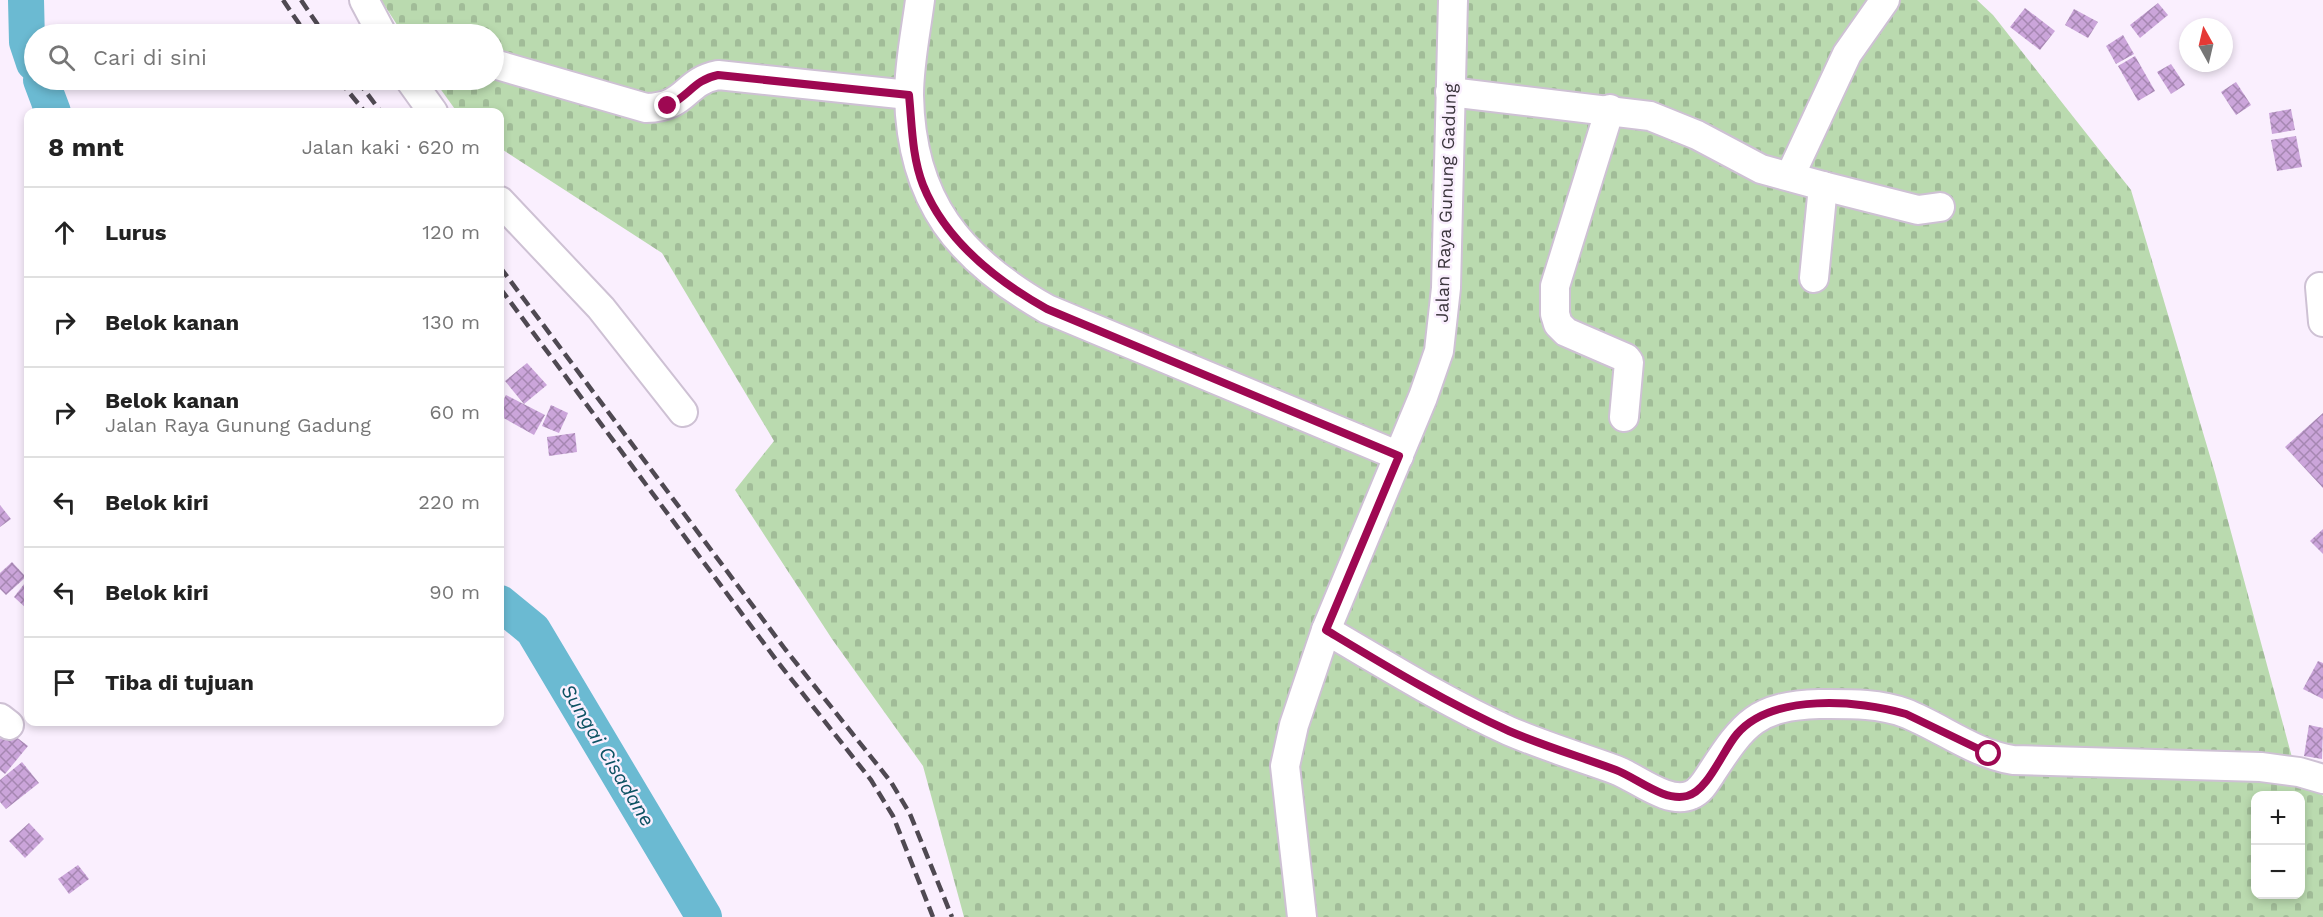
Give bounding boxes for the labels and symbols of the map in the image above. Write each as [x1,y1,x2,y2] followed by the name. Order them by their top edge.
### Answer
[2179,18,2233,72] north arrow
[1431,83,1460,323] street label: Jalan Raya Gunung Gadung
[654,92,680,118] route end
[556,679,660,831] water label: Sungai Cisadane
[1975,740,2001,766] route start

